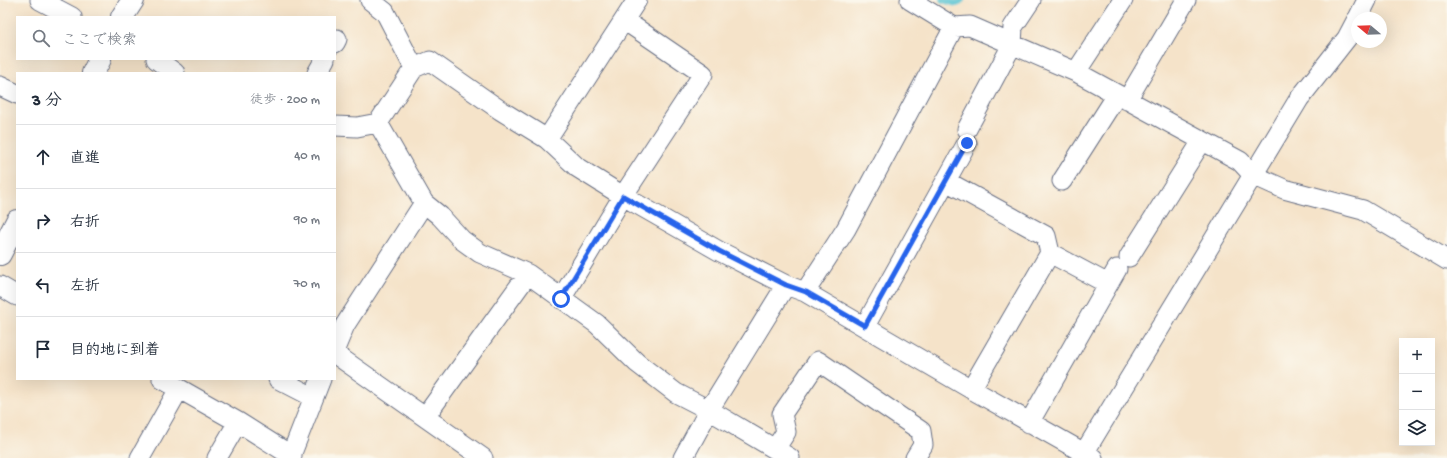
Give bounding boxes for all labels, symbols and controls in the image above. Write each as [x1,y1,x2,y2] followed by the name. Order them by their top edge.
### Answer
[1351,12,1387,48] north arrow
[16,16,336,60] search box
[30,27,52,49] icon: search
[62,32,137,50] text: ここで検索
[32,92,62,112] text: 3 分
[250,93,320,108] text: 徒歩 · 200 m
[958,134,976,152] route end
[32,146,54,168] icon: ahead
[294,149,320,164] text: 40 m
[70,150,100,168] text: 直進
[32,210,54,232] icon: right
[294,213,320,228] text: 90 m
[70,214,100,232] text: 右折
[32,274,54,296] icon: left
[294,277,320,292] text: 70 m
[70,278,100,296] text: 左折
[552,290,570,308] route start
[32,338,54,360] icon: arrive
[1399,338,1435,446] map controls
[1399,338,1435,374] button: +
[70,342,160,360] text: 目的地に到着
[1399,374,1435,410] button: −
[1399,410,1435,446] button: layers

